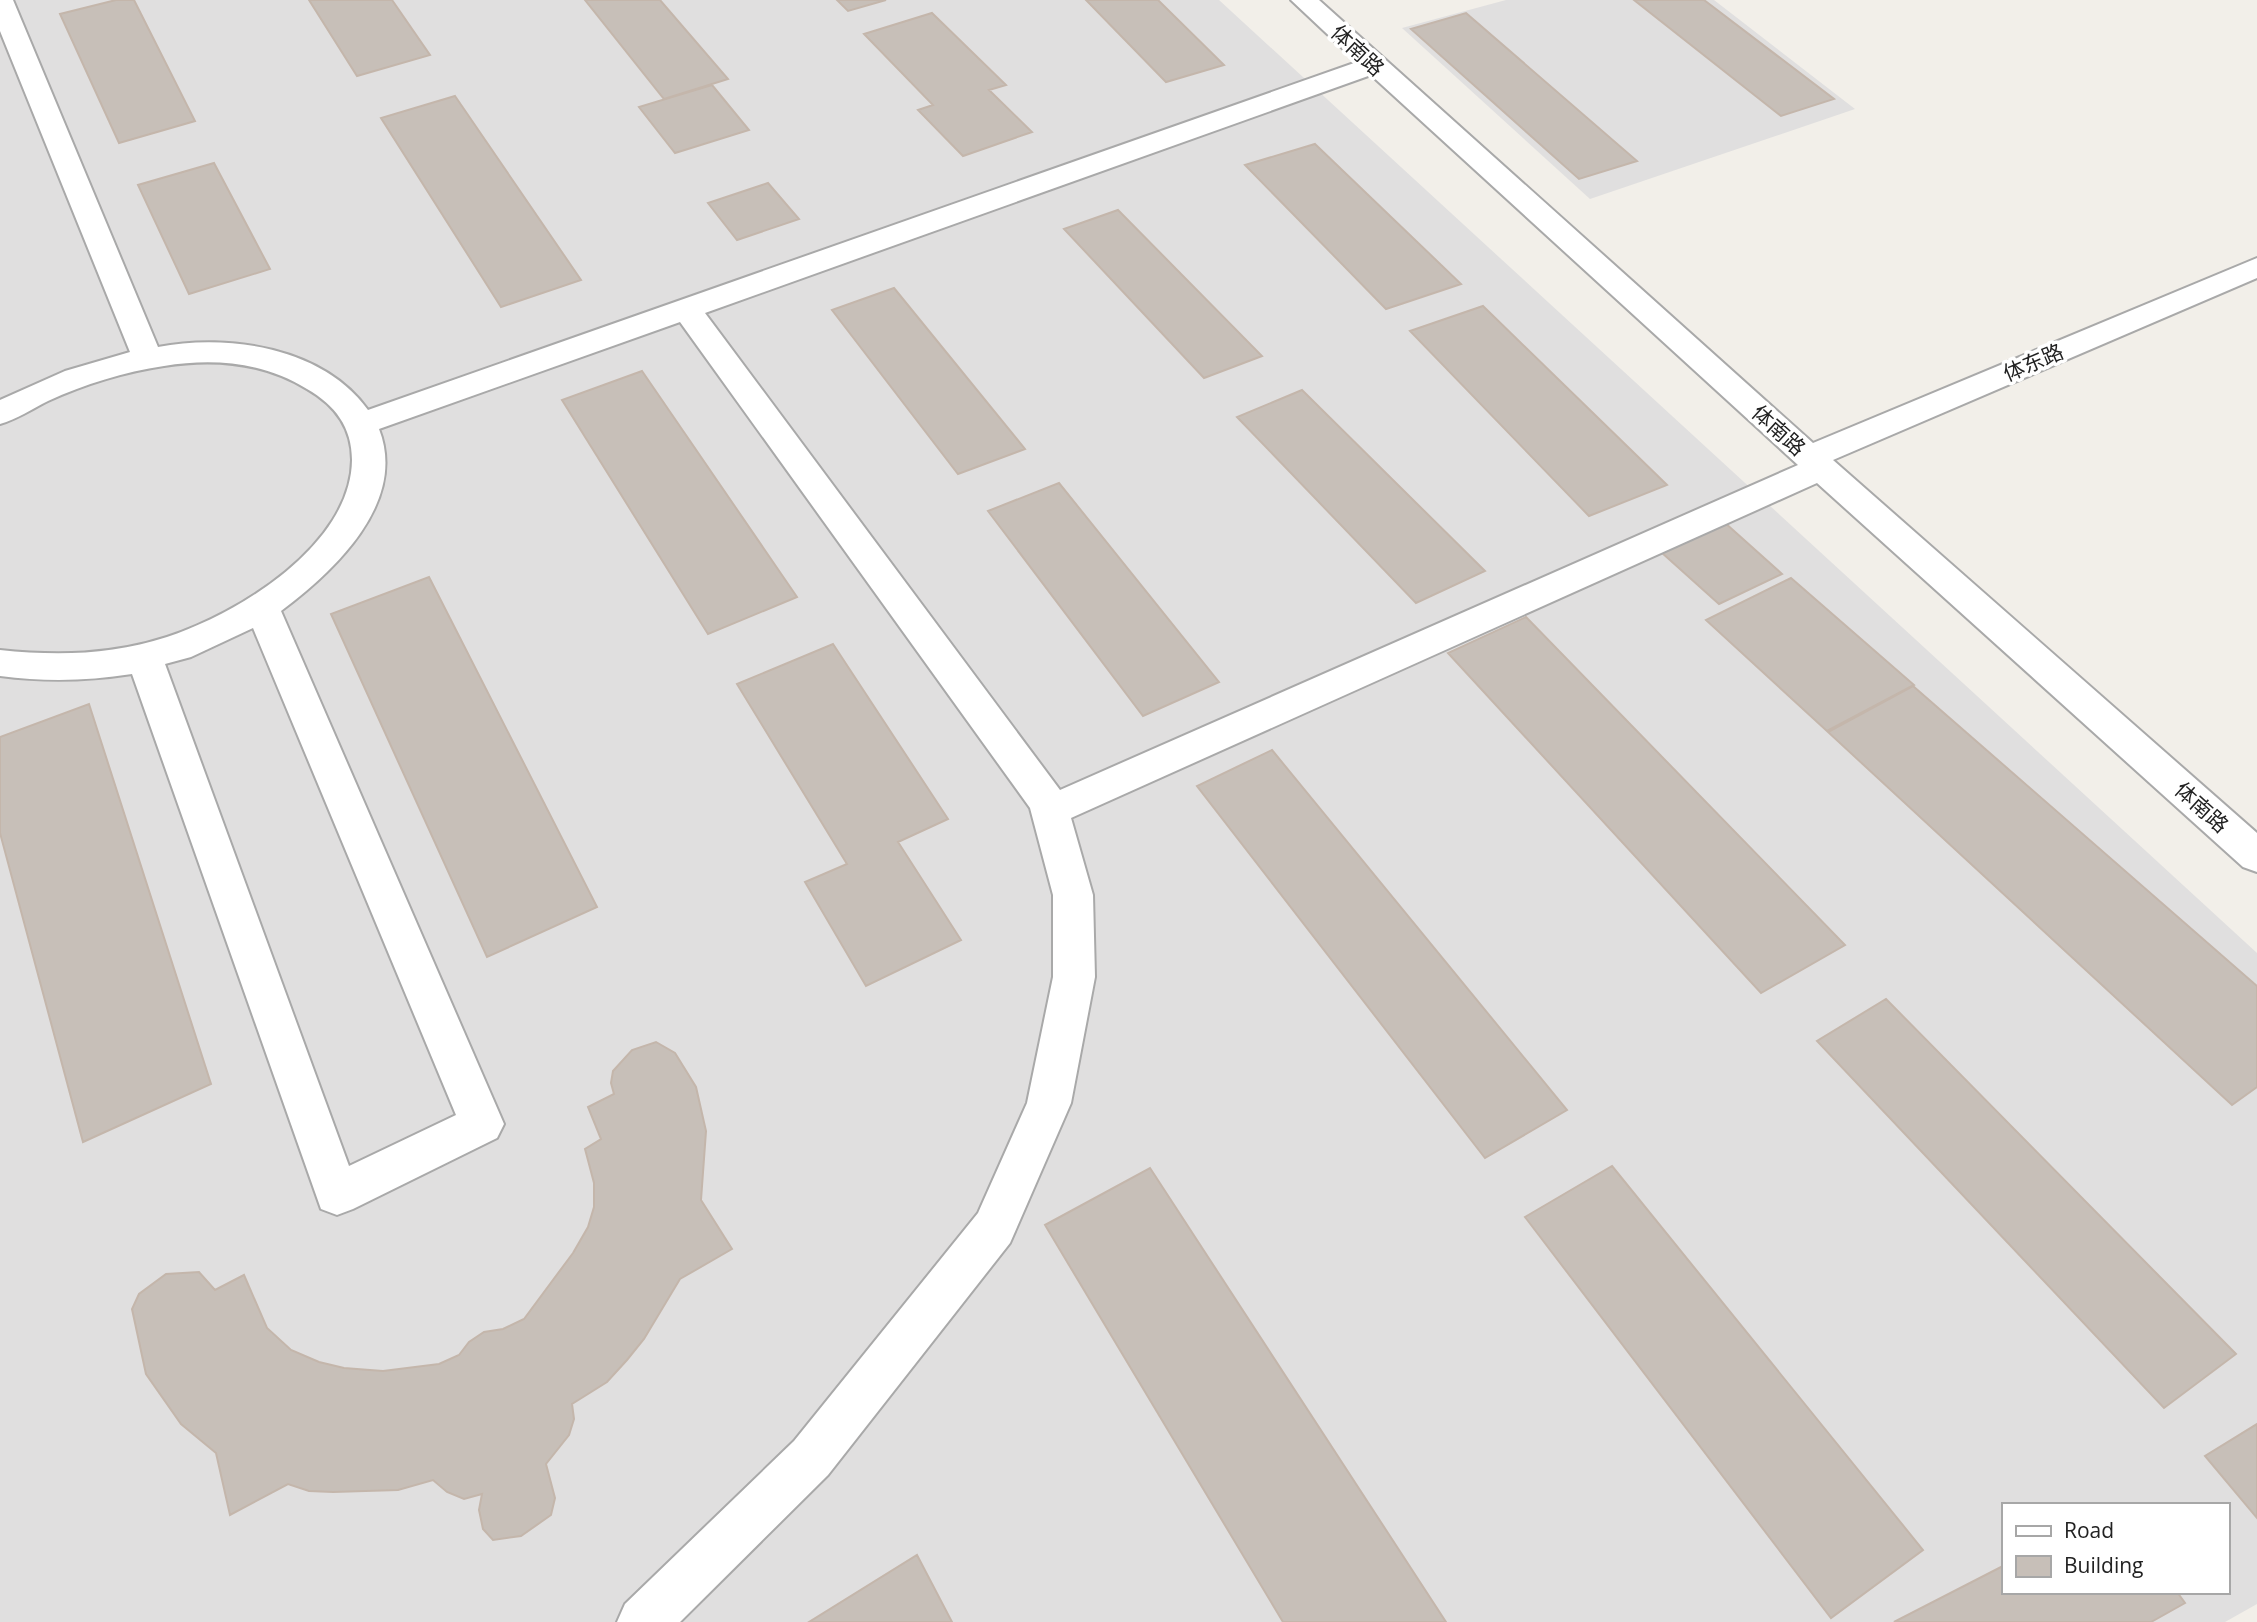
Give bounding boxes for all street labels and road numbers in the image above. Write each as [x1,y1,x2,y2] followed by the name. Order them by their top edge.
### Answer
[1325,18,1391,82] street label: 体南路
[1999,337,2067,387] street label: 体东路
[1746,399,1812,461] street label: 体南路
[2169,776,2235,838] street label: 体南路

